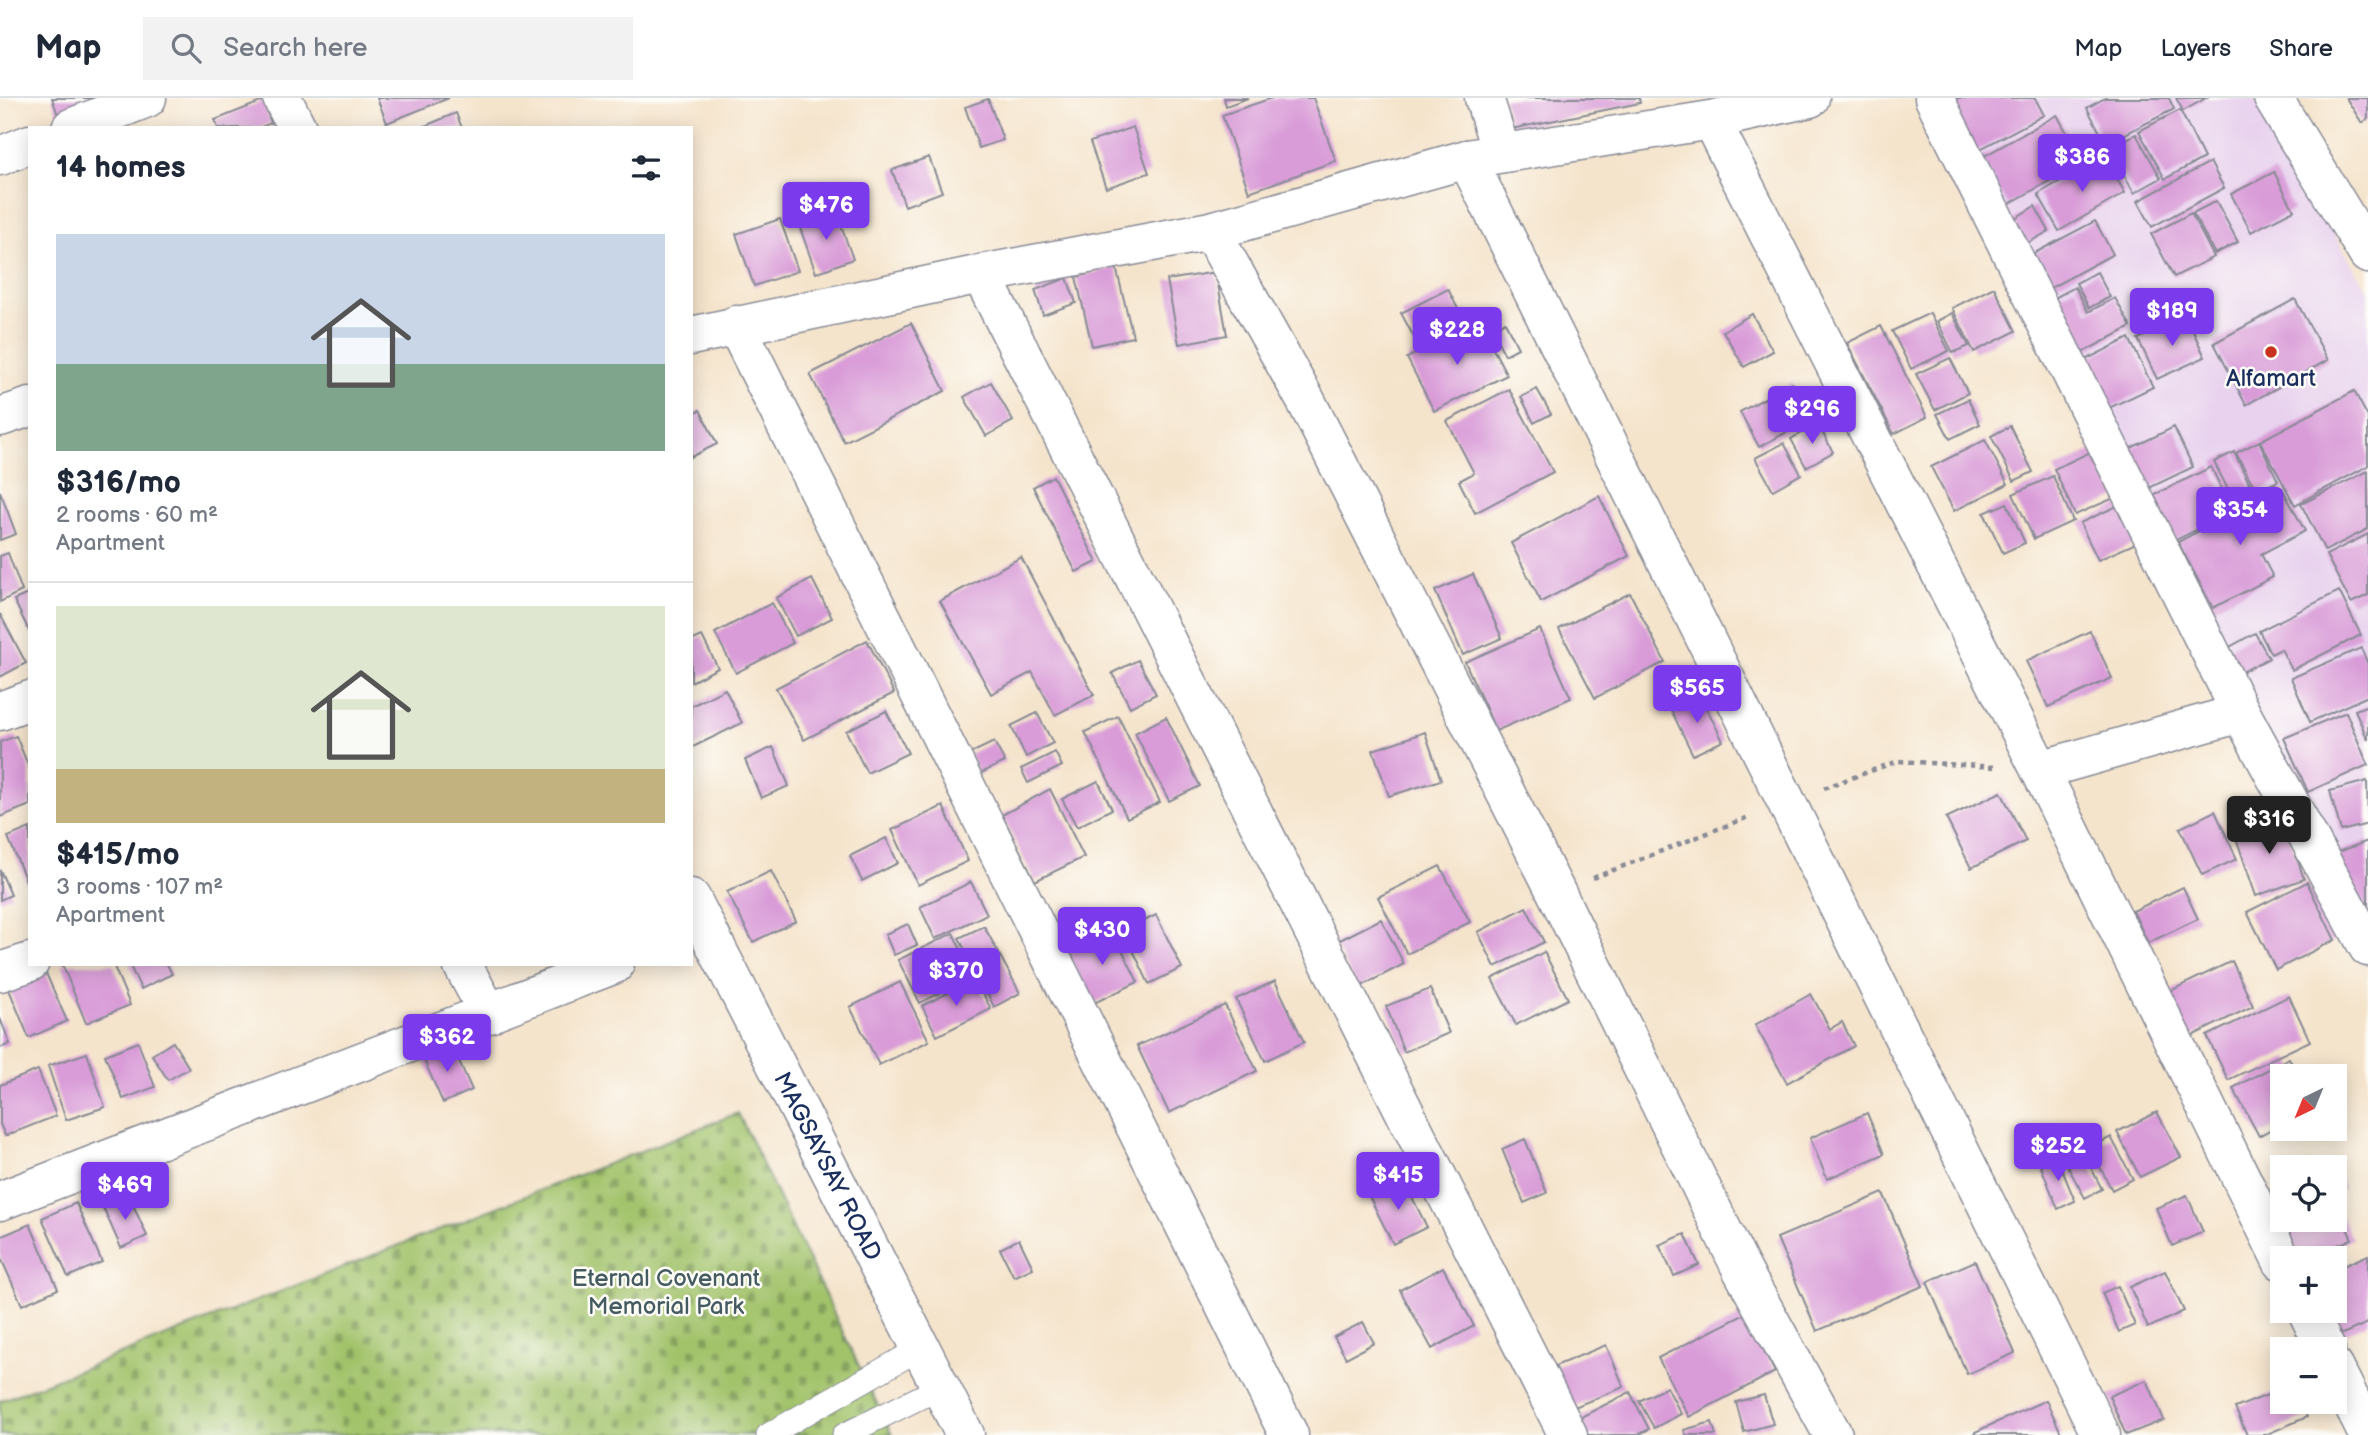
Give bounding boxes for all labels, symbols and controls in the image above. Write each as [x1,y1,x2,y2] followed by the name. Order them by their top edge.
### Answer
[143,17,633,80] search box
[35,28,101,68] text: Map
[167,29,205,67] icon: search
[223,33,367,64] text: Search here
[2074,34,2122,63] text: Map
[2160,34,2231,63] text: Layers
[2269,34,2333,63] text: Share
[2041,134,2123,194] pin: $386
[2054,143,2110,171] text: $386
[627,149,665,187] icon: filters
[56,150,185,186] text: 14 homes
[785,183,867,242] pin: $476
[798,191,854,219] text: $476
[298,280,424,406] icon: home
[2131,288,2213,348] pin: $189
[2146,297,2198,325] text: $189
[1416,308,1498,367] pin: $228
[1429,316,1485,344] text: $228
[2263,344,2279,360] marker: Alfamart
[2226,364,2317,393] place label: Alfamart
[1771,386,1853,446] pin: $296
[1784,395,1840,423] text: $296
[56,465,181,501] text: $316/mo
[2199,488,2281,547] pin: $354
[2212,496,2268,524] text: $354
[56,501,218,529] text: 2 rooms · 60 m²
[56,529,165,557] text: Apartment
[298,652,424,778] icon: home
[1656,666,1738,725] pin: $565
[1669,674,1725,702] text: $565
[2228,796,2310,856] pin: $316
[2243,805,2295,833] text: $316
[56,837,180,873] text: $415/mo
[56,873,223,901] text: 3 rooms · 107 m²
[56,901,165,929] text: Apartment
[1061,908,1143,967] pin: $430
[1074,916,1130,944] text: $430
[915,948,997,1008] pin: $370
[928,957,984,985] text: $370
[406,1014,488,1074] pin: $362
[419,1023,475,1051] text: $362
[2270,1064,2347,1141] north arrow
[2270,1064,2347,1414] map controls
[767,1067,888,1266] street label: MAGSAYSAY ROAD
[2017,1124,2099,1183] pin: $252
[2030,1132,2086,1160] text: $252
[1357,1152,1439,1212] pin: $415
[2270,1155,2347,1232] button: locate
[1372,1161,1424,1189] text: $415
[84,1162,166,1222] pin: $469
[97,1171,153,1199] text: $469
[2270,1246,2347,1323] button: +
[572,1264,761,1321] park label: Eternal Covenant Memorial Park
[2270,1337,2347,1414] button: −

